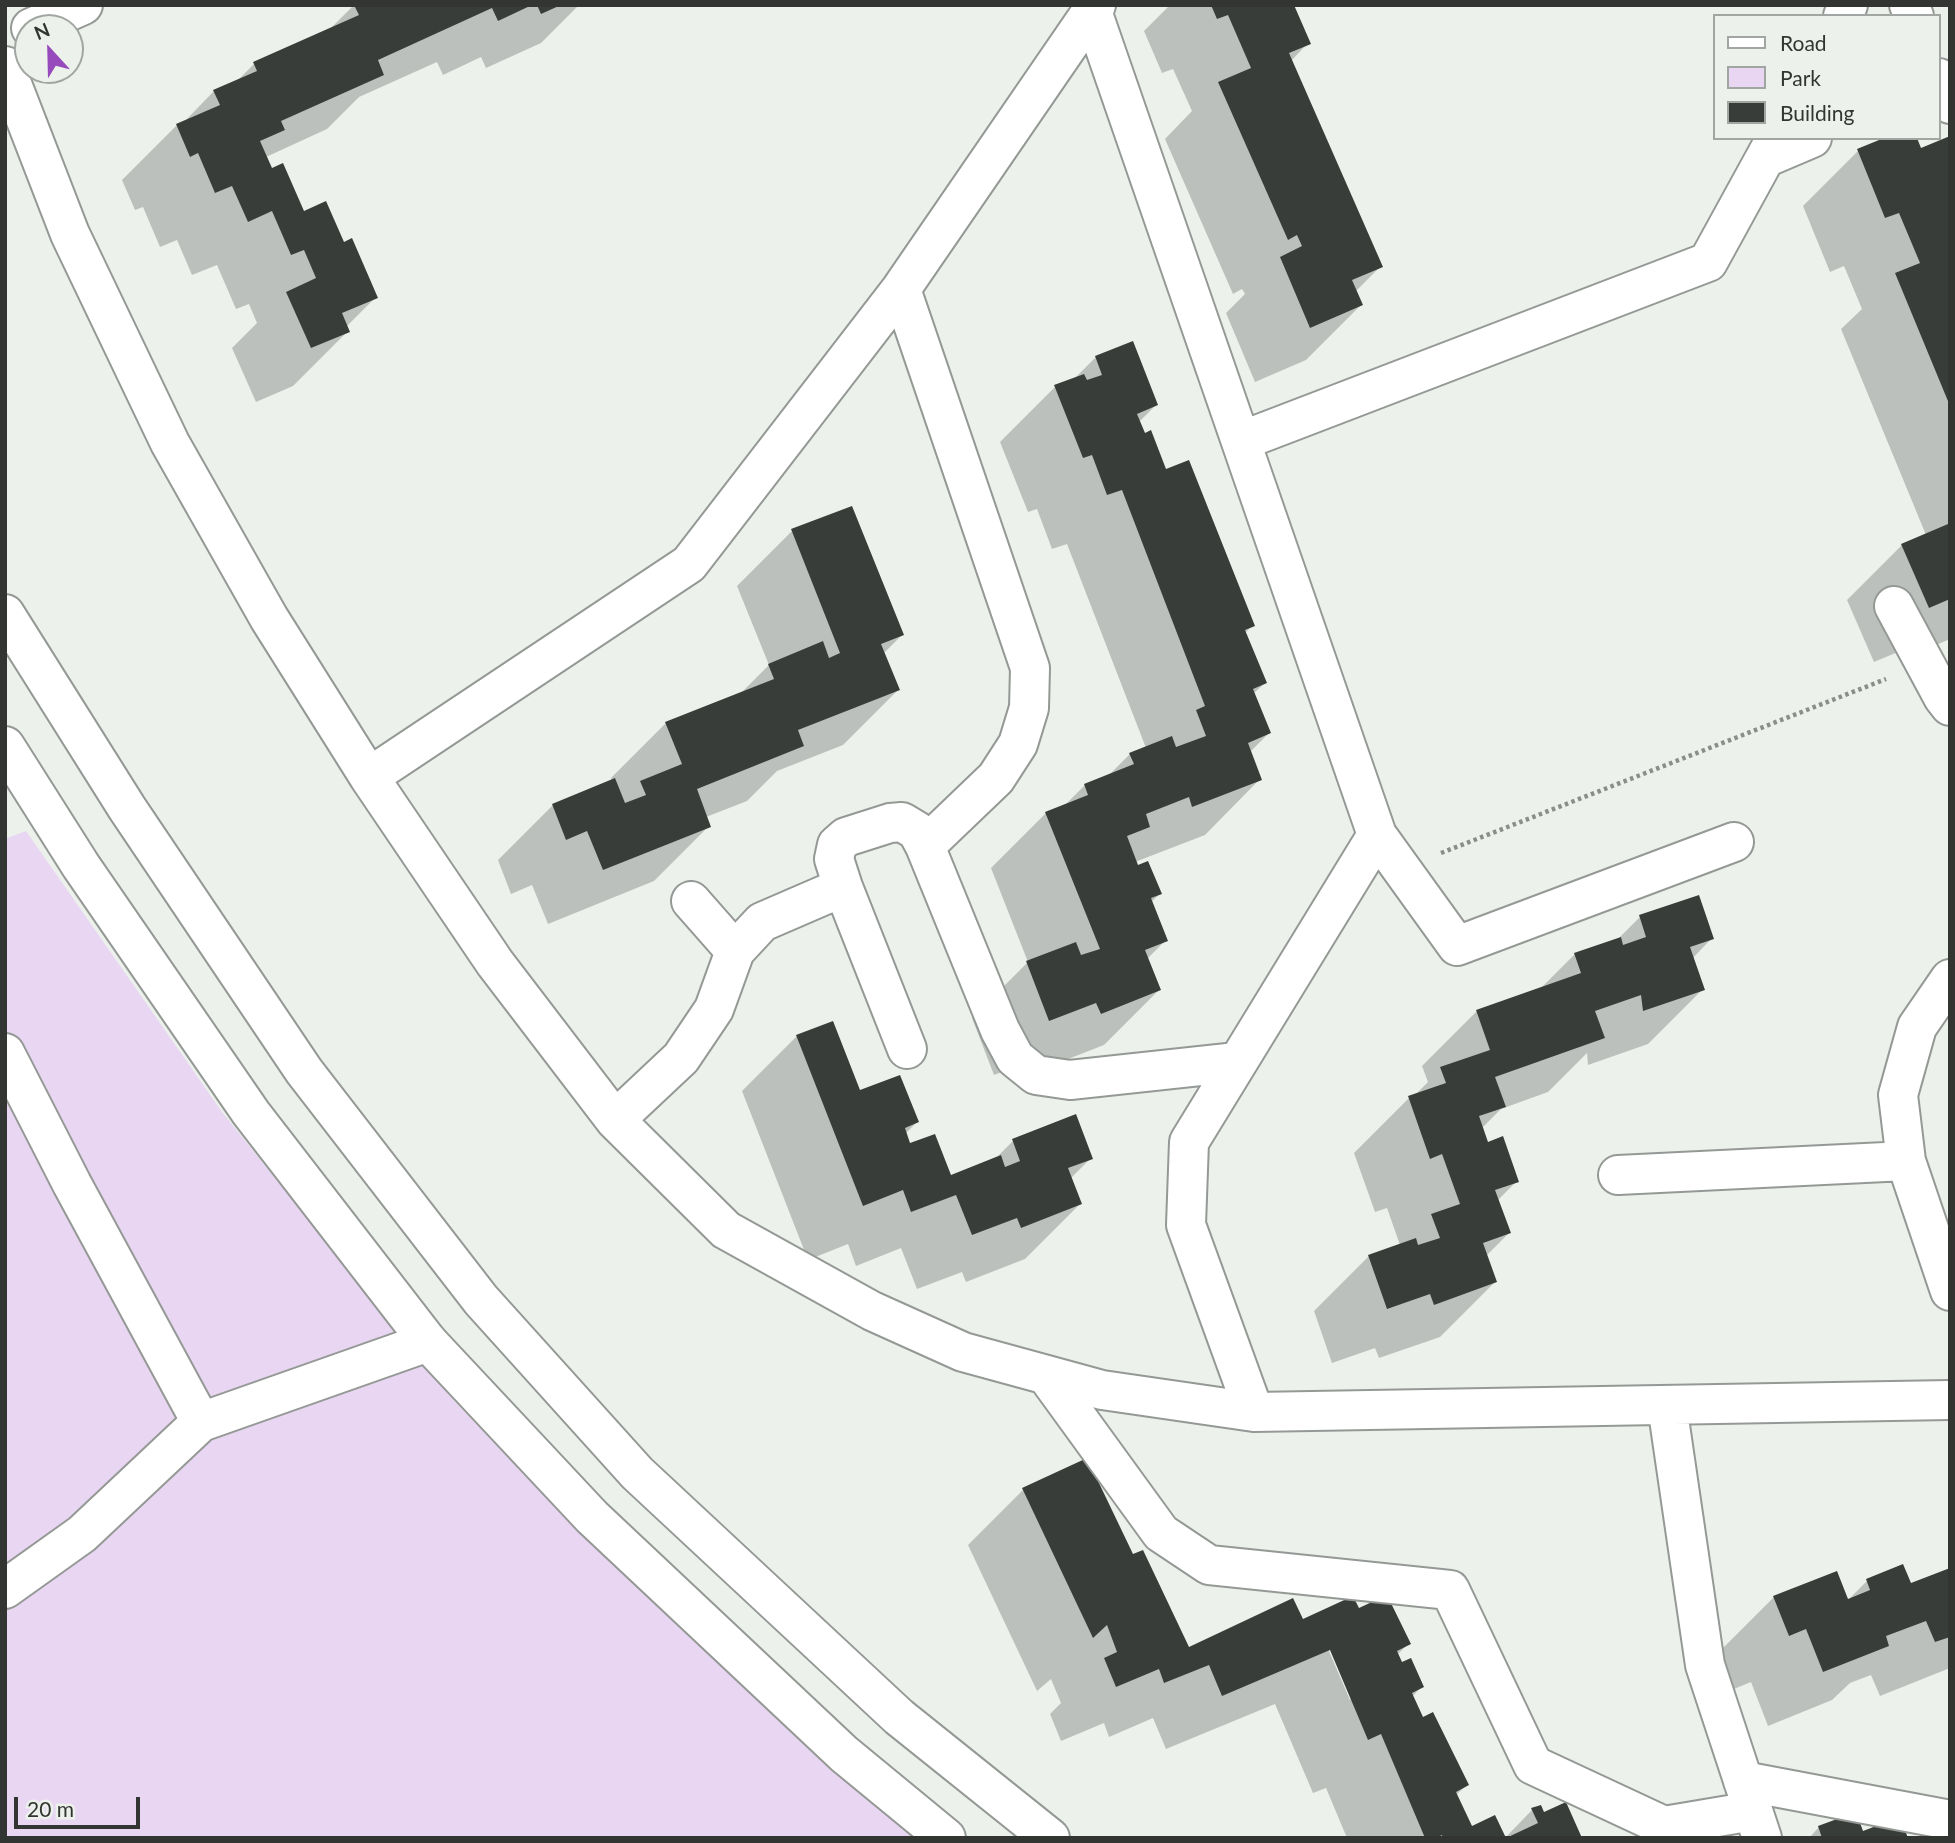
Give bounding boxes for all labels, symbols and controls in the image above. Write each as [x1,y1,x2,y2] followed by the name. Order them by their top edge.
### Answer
[14,14,84,84] north arrow
[1714,14,1941,140] legend
[31,18,53,44] text: N
[1780,30,1827,55] text: Road
[1780,65,1821,90] text: Park
[1780,100,1855,125] text: Building
[18,1784,144,1828] scale bar
[27,1796,74,1821] text: 20 m

